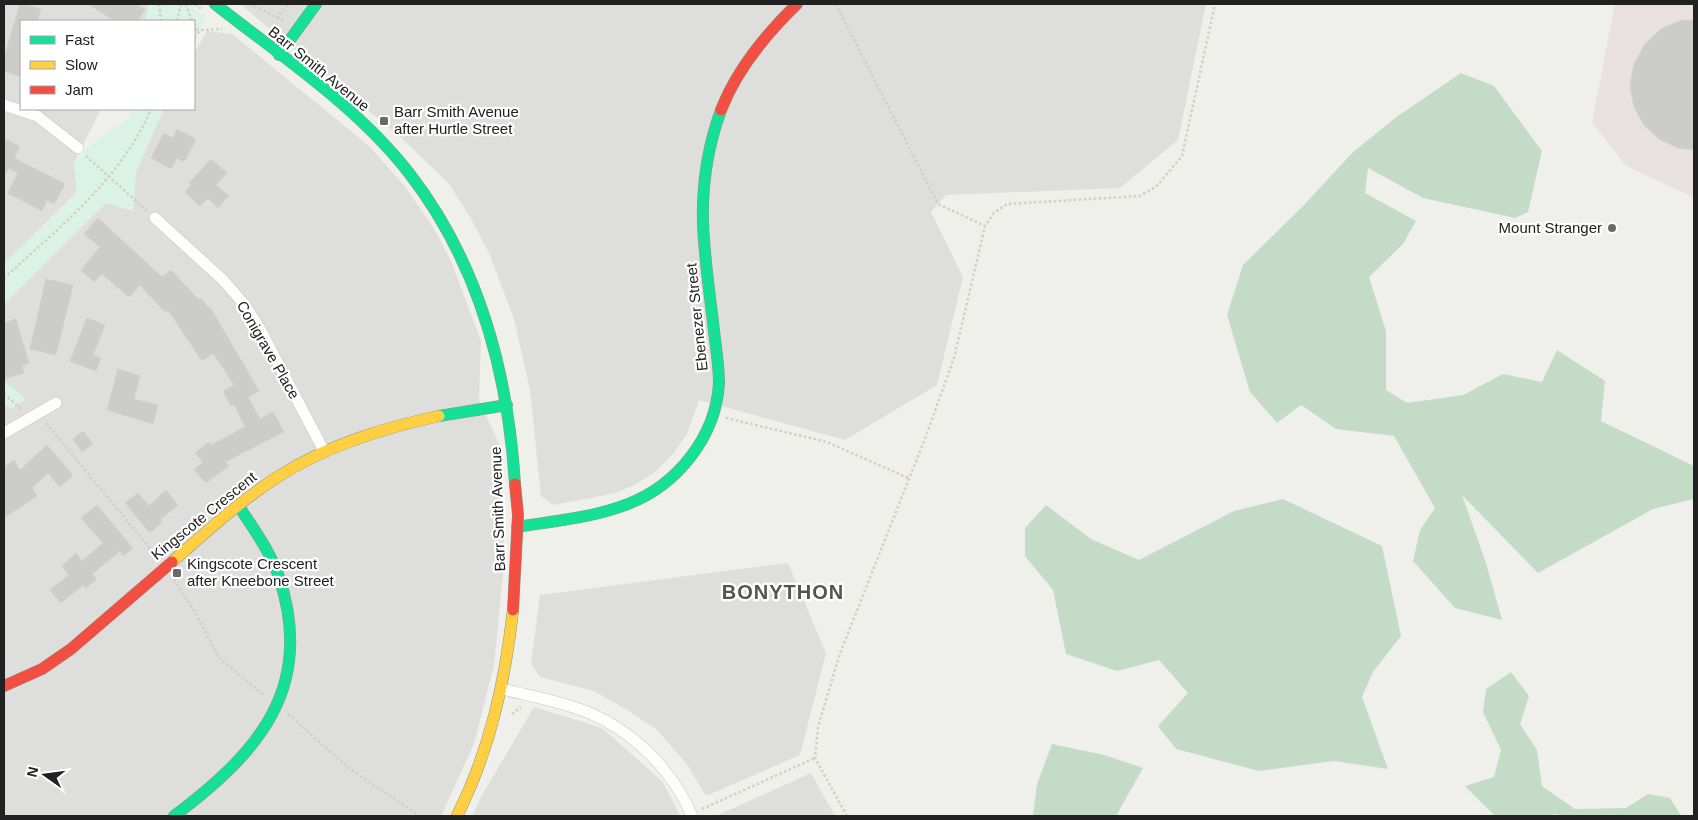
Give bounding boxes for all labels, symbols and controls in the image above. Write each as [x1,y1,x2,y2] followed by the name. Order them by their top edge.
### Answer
[20,20,195,110] legend
[265,23,373,114] street label: Barr Smith Avenue
[65,31,95,48] text: Fast
[65,56,98,73] text: Slow
[65,81,93,98] text: Jam
[394,103,519,137] place label: Barr Smith Avenue after Hurtle Street
[378,115,390,127] marker: Barr Smith Avenue after Hurtle Street
[1499,219,1602,236] place label: Mount Stranger
[1606,222,1618,234] marker: Mount Stranger
[682,261,711,372] street label: Ebenezer Street
[234,298,303,402] street label: Conigrave Place
[487,446,508,572] street label: Barr Smith Avenue
[148,468,260,563] street label: Kingscote Crescent
[187,555,335,589] place label: Kingscote Crescent after Kneebone Street
[171,567,183,579] marker: Kingscote Crescent after Kneebone Street
[722,581,844,603] district label: BONYTHON
[20,750,70,800] north arrow
[23,765,41,779] text: N

